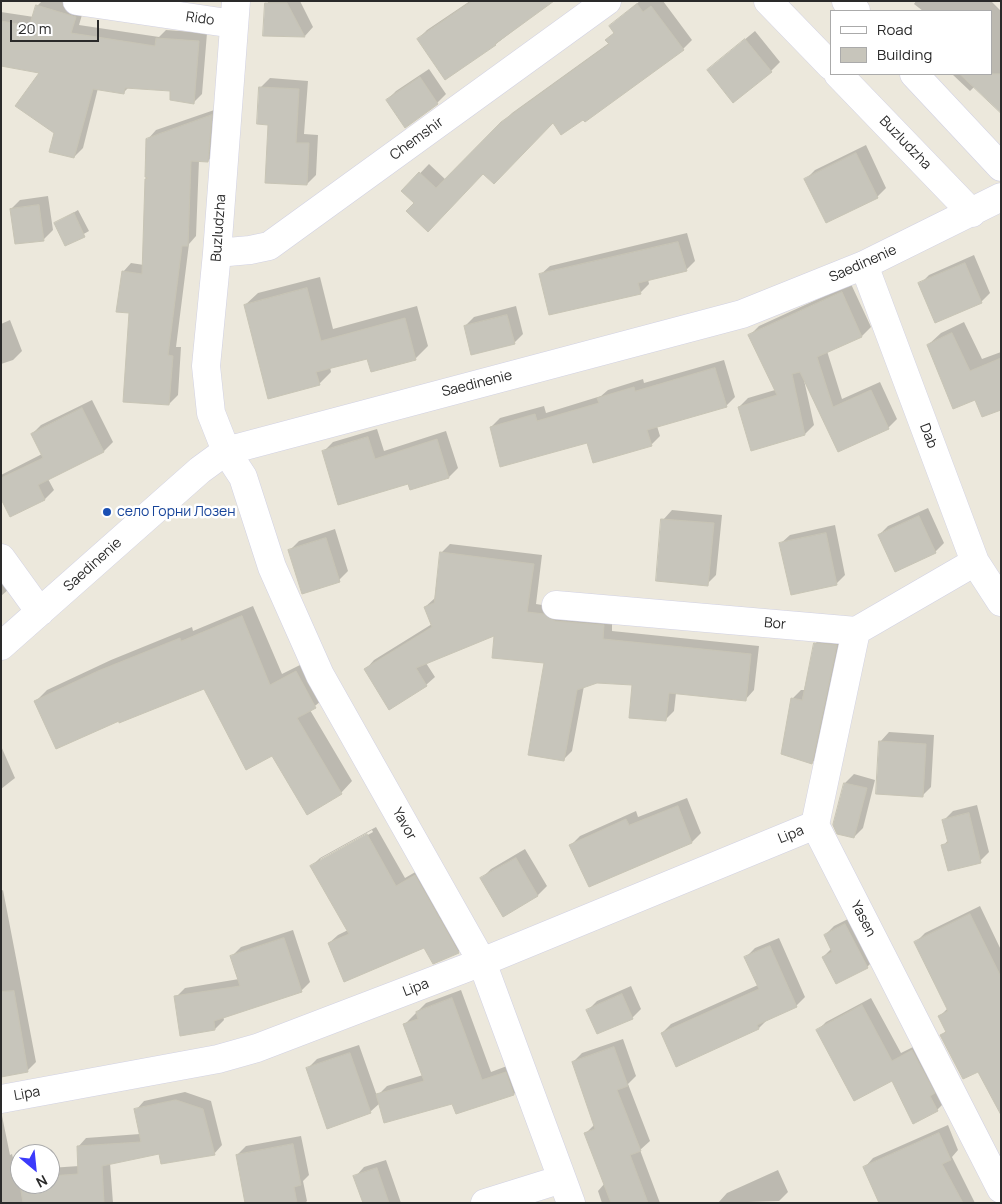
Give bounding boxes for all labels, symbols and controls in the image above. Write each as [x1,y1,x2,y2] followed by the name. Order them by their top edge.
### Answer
[185,9,215,29] street label: Rido
[12,10,101,42] scale bar
[830,10,992,75] legend
[18,18,51,39] text: 20 m
[877,19,913,40] text: Road
[877,44,932,65] text: Building
[875,113,935,173] street label: Buzludzha
[387,114,447,164] street label: Chemshir
[208,194,230,262] street label: Buzludzha
[827,242,899,286] street label: Saedinenie
[440,367,514,401] street label: Saedinenie
[916,421,940,451] street label: Dab
[117,504,235,520] place label: село Горни Лозен
[101,506,113,518] marker: село Горни Лозен
[61,535,125,595] street label: Saedinenie
[763,615,787,633] street label: Bor
[388,805,420,843] street label: Yavor
[776,822,806,848] street label: Lipa
[847,898,879,940] street label: Yasen
[401,975,431,1001] street label: Lipa
[13,1083,41,1105] street label: Lipa
[10,1144,60,1194] north arrow
[33,1171,51,1193] text: N

